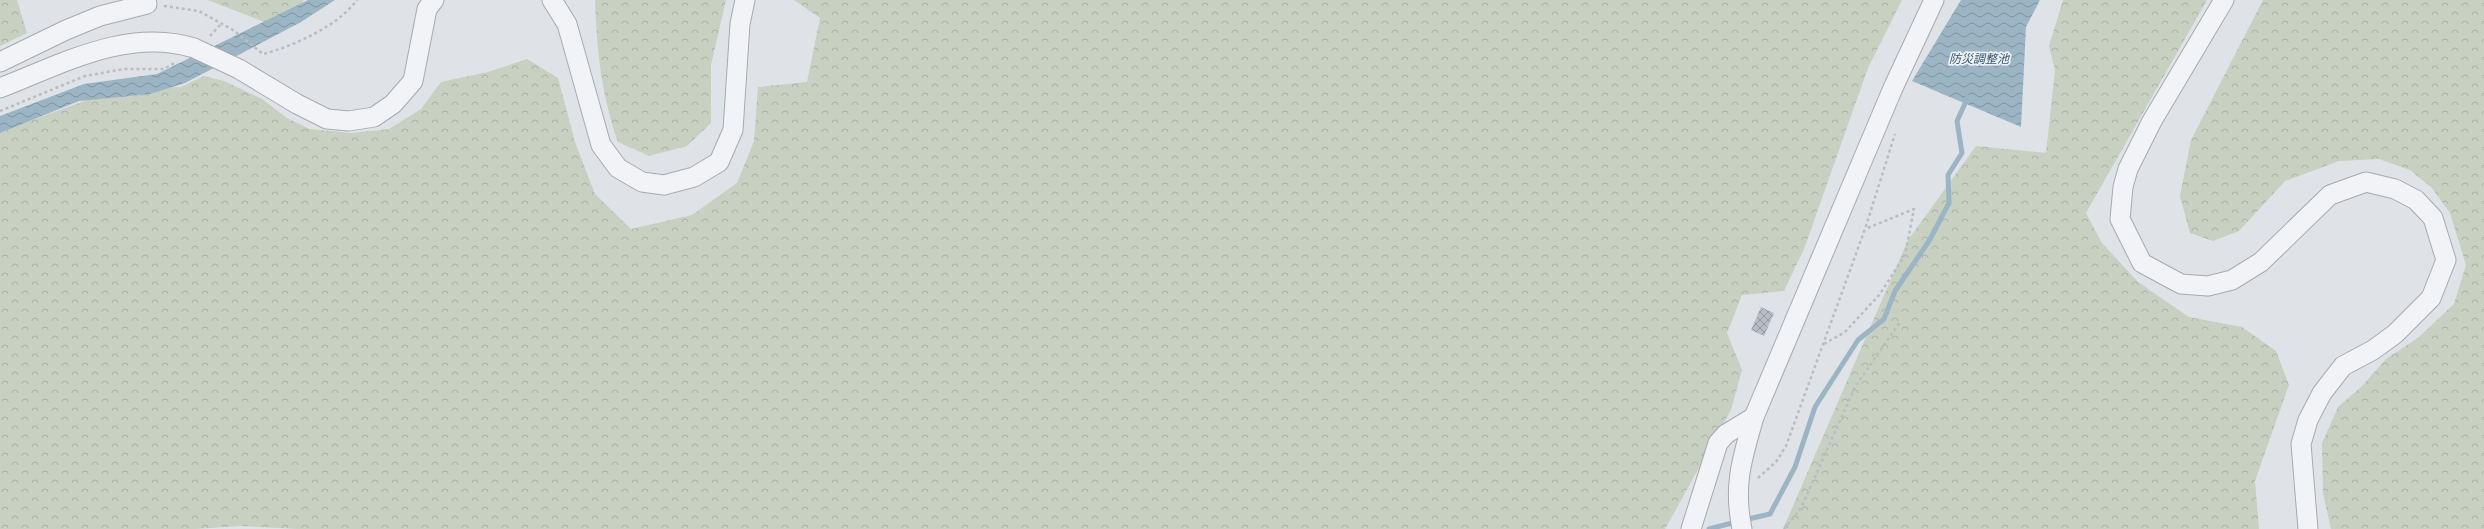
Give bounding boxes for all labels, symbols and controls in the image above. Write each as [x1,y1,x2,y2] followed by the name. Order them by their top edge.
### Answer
[1949,52,2010,66] water label: 防災調整池

